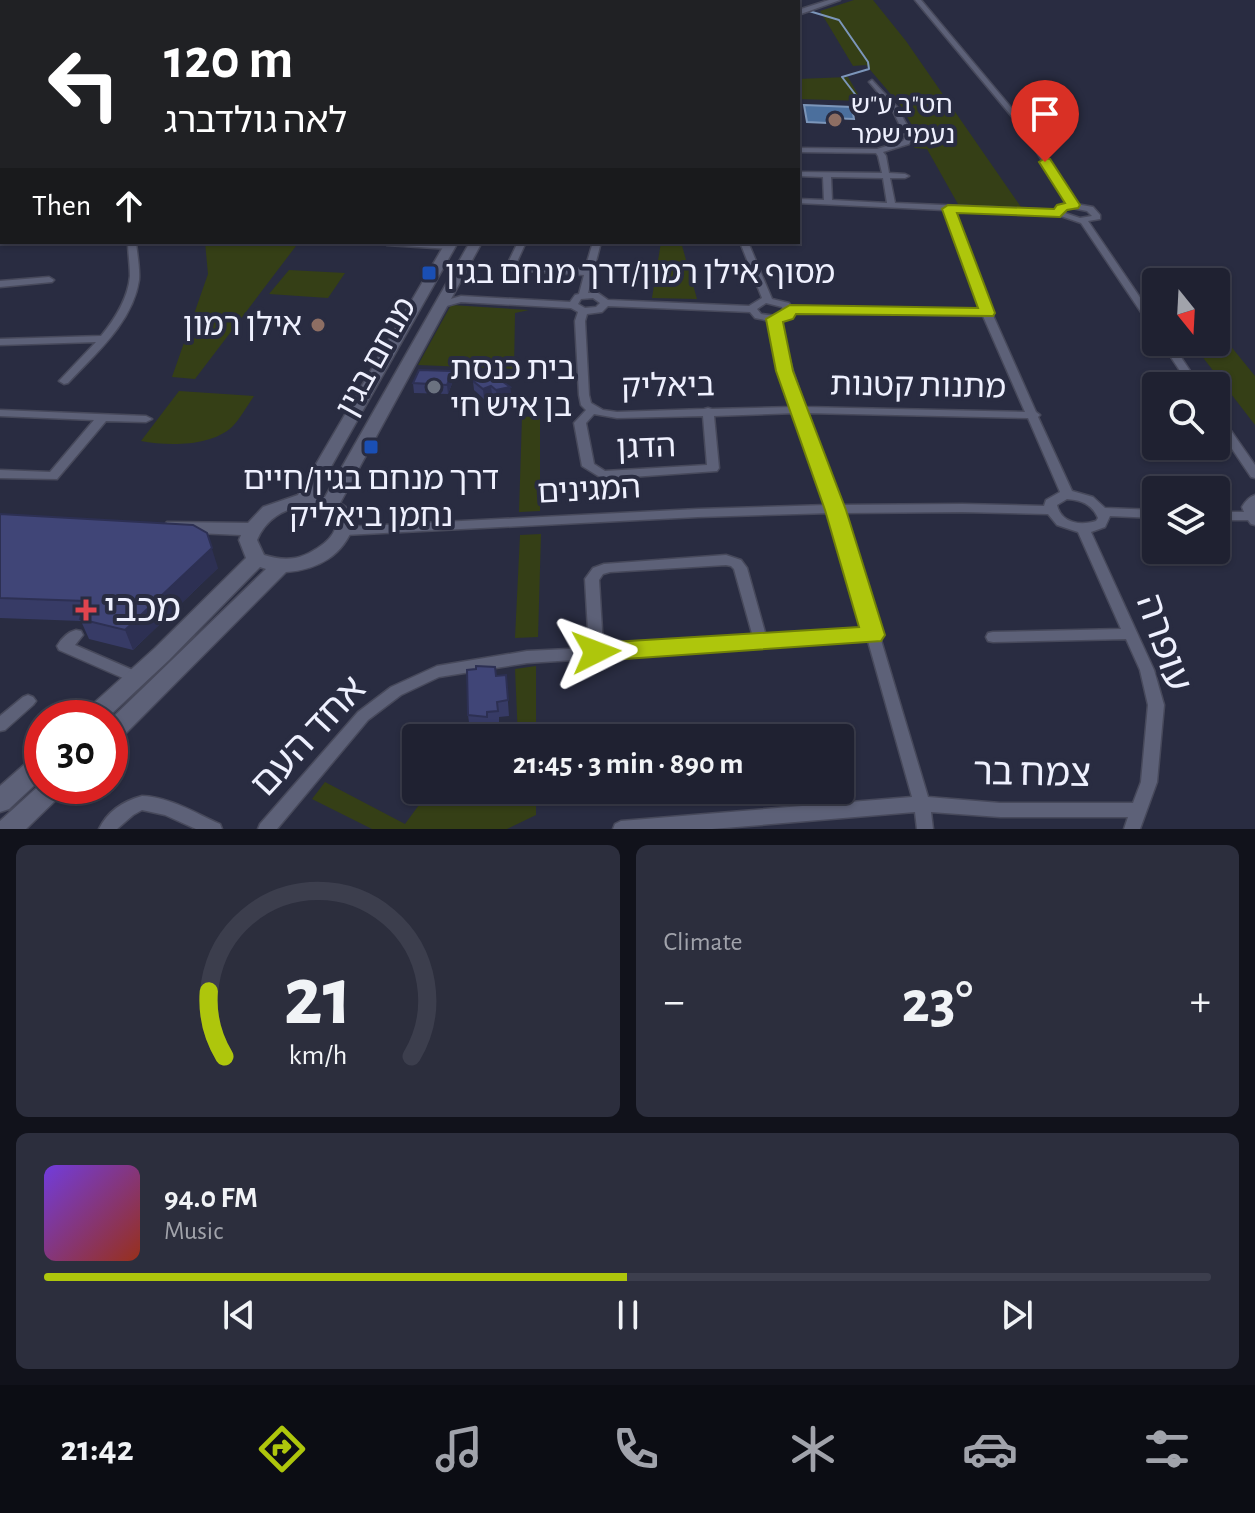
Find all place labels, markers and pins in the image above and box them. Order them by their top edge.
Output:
pin [1011,80,1079,162]
place label: חט"ב ע"ש נעמי שמר [851,92,955,148]
marker: חט"ב ע"ש נעמי שמר [826,111,844,129]
place label: מסוף אילן רמון/דרך מנחם בגין [445,257,835,289]
marker: מסוף אילן רמון/דרך מנחם בגין [420,264,438,282]
place label: אילן רמון [183,309,302,341]
marker: אילן רמון [309,316,327,334]
place label: בית כנסת בן איש חי [450,353,575,422]
marker: בית כנסת בן איש חי [425,378,443,396]
marker: דרך מנחם בגין/חיים נחמן ביאליק [362,438,380,456]
place label: דרך מנחם בגין/חיים נחמן ביאליק [243,463,499,532]
place label: מכבי [104,591,181,629]
marker: מכבי [75,599,97,621]

